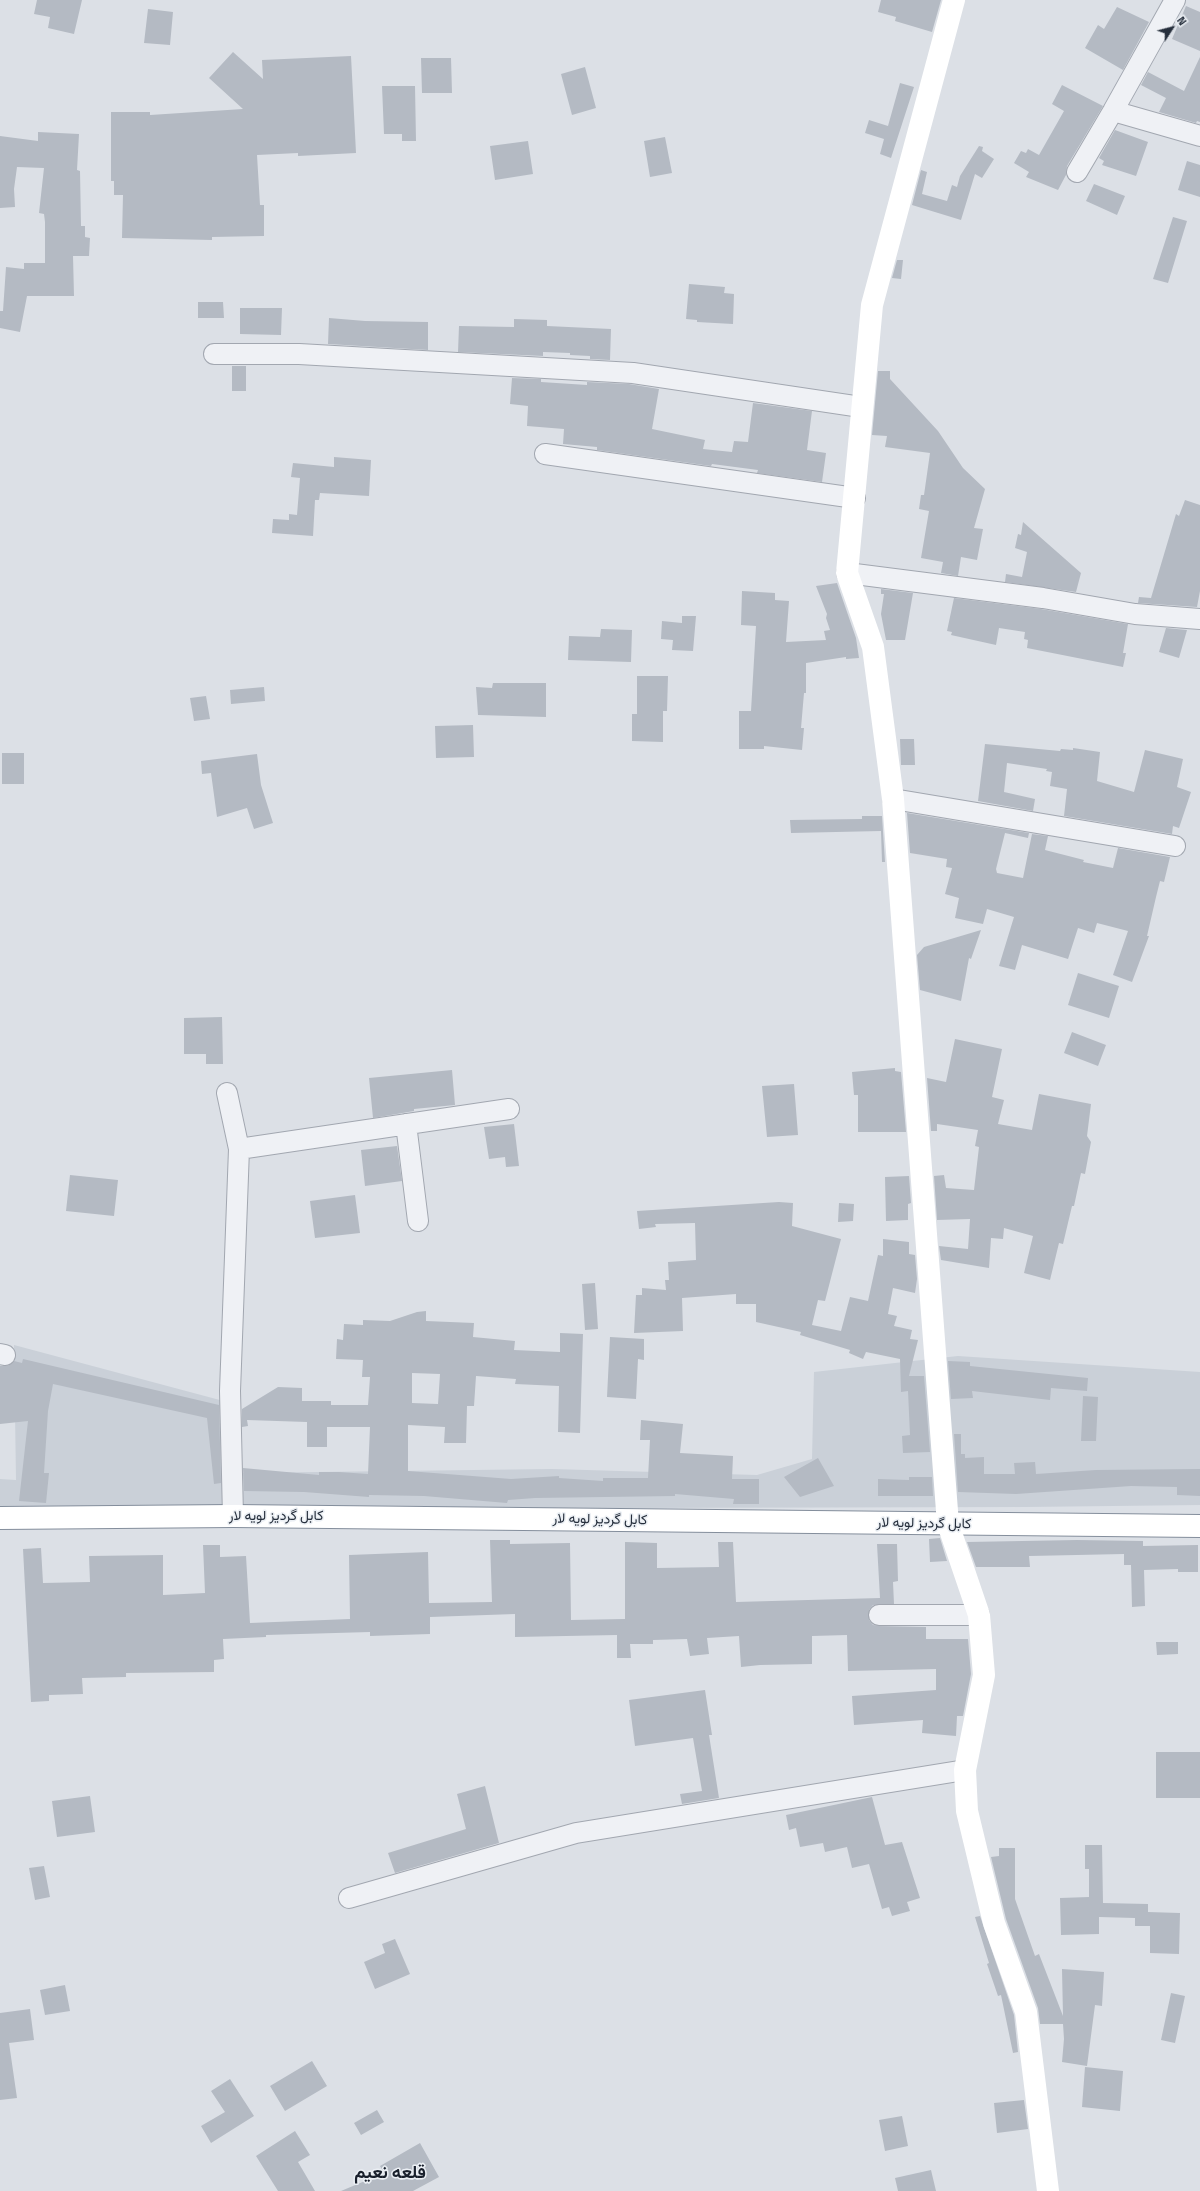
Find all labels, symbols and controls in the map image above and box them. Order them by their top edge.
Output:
north arrow [1152,8,1192,48]
text: N [1173,13,1190,29]
street label: کابل گردیز لویه لار [229,1509,323,1525]
street label: کابل گردیز لویه لار [552,1511,648,1529]
street label: کابل گردیز لویه لار [876,1515,972,1533]
district label: قلعه نعيم [354,2163,426,2185]

